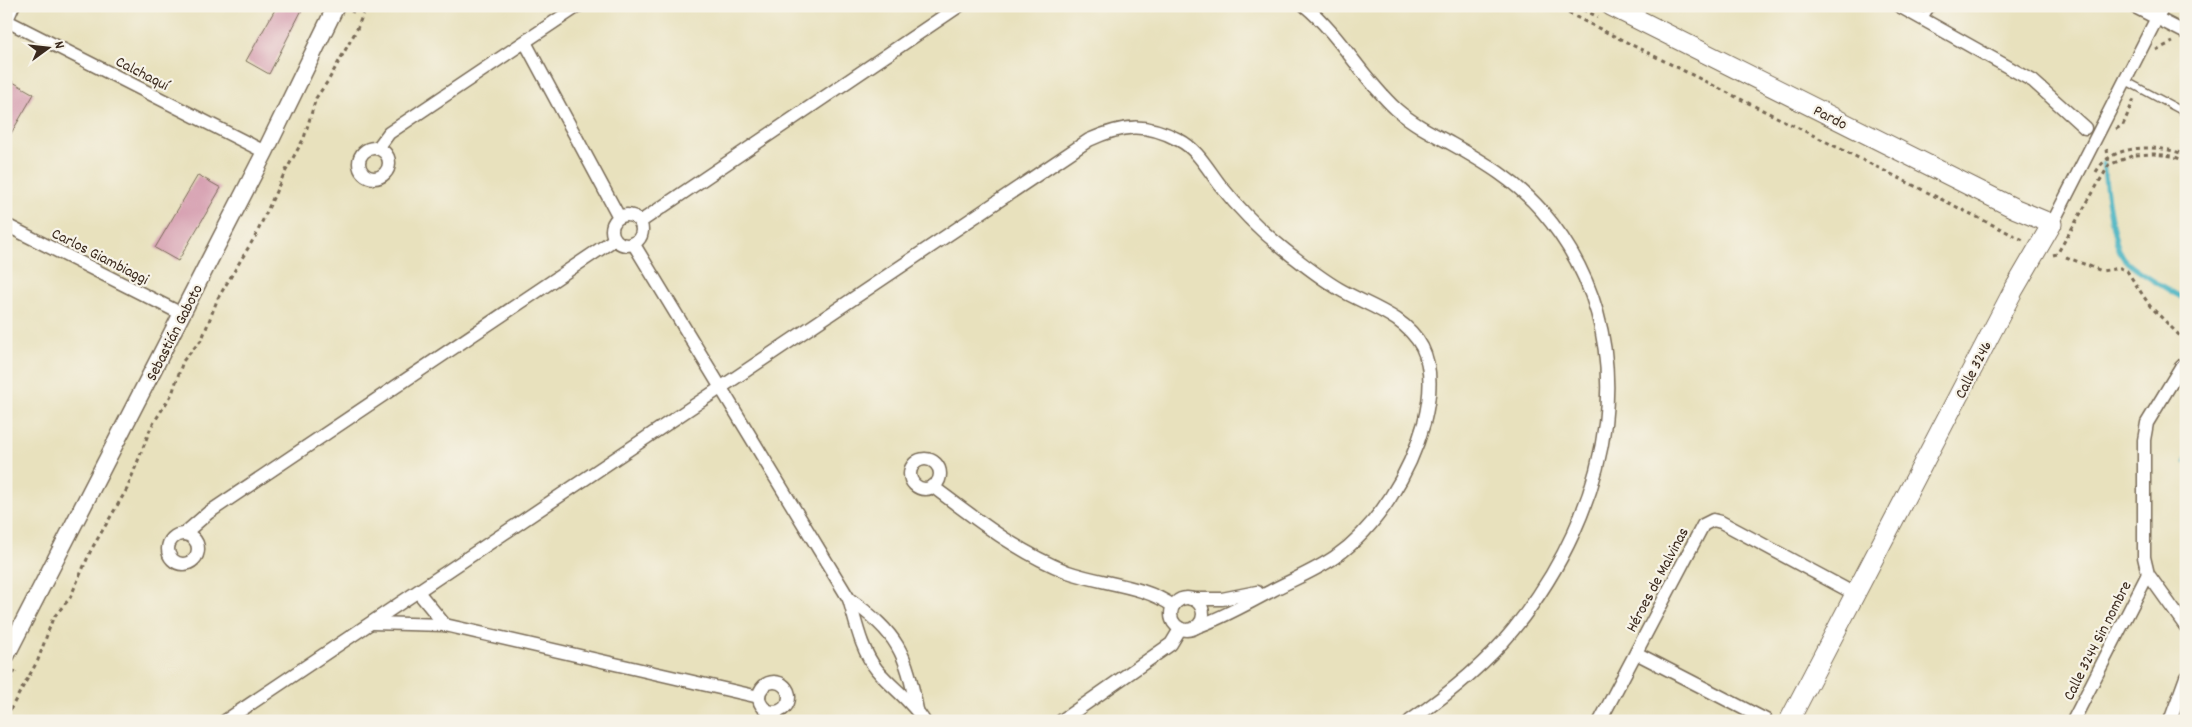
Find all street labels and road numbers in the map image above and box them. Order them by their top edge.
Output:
street label: Calchaquí [111,51,174,98]
street label: Pardo [1809,100,1851,136]
street label: Carlos Giambiaggi [47,223,153,292]
street label: Sebastián Gaboto [141,281,209,385]
street label: Calle 3246 [1950,337,1999,403]
street label: Héroes de Malvinas [1621,523,1696,637]
street label: Calle 3244 Sin nombre [2058,577,2138,705]

